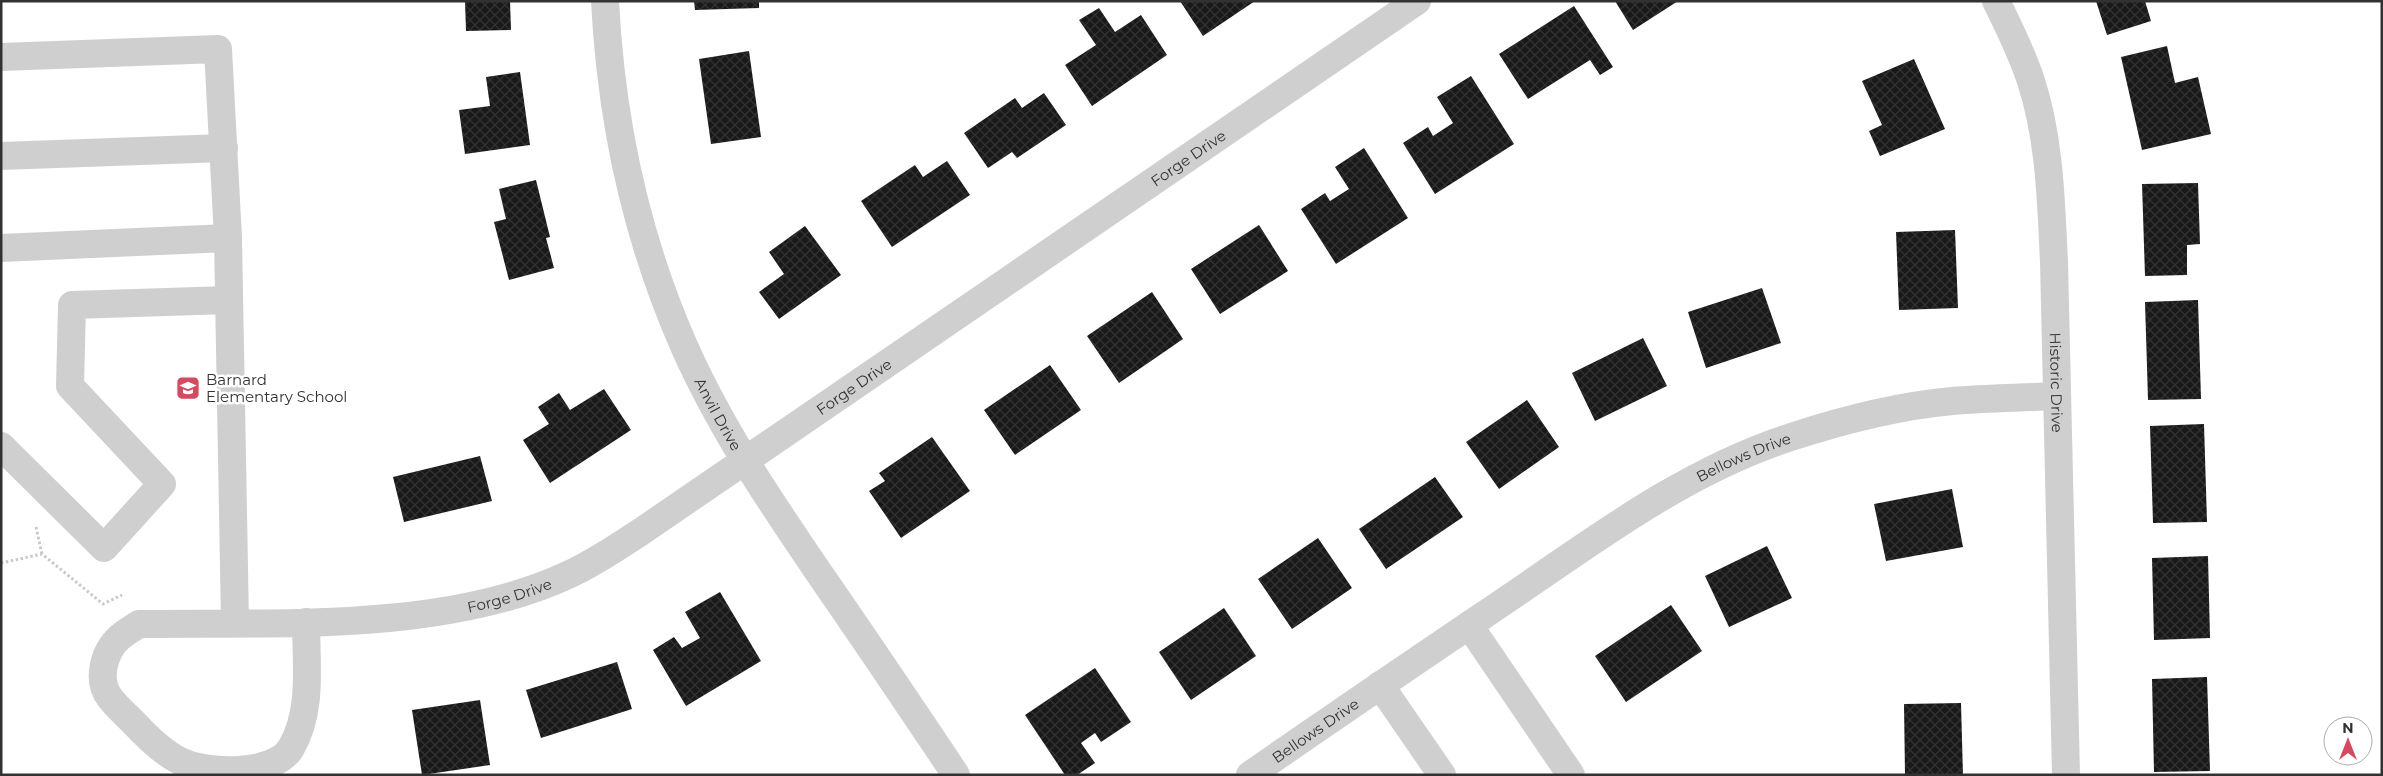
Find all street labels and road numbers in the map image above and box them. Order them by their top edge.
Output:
street label: Forge Drive [1147,125,1229,190]
street label: Historic Drive [2046,332,2067,433]
street label: Forge Drive [812,354,895,419]
street label: Anvil Drive [691,374,746,454]
street label: Bellows Drive [1693,428,1793,486]
street label: Forge Drive [465,574,554,616]
street label: Bellows Drive [1268,694,1362,767]

